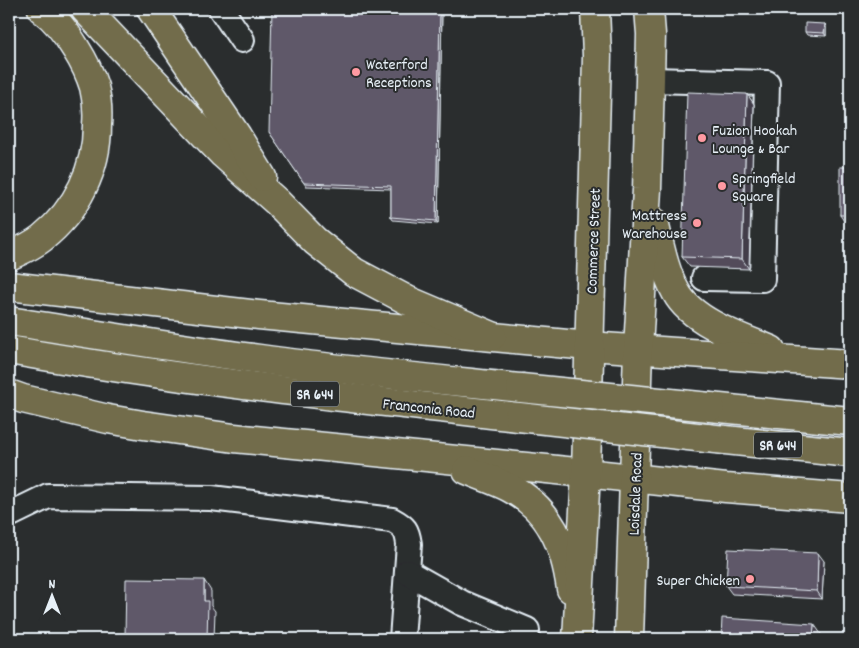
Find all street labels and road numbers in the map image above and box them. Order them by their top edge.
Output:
street label: Commerce Street [581,188,608,294]
road number: SR 644 [291,382,339,406]
street label: Franconia Road [381,393,476,426]
road number: SR 644 [754,432,802,458]
street label: Loisdale Road [624,452,649,536]

